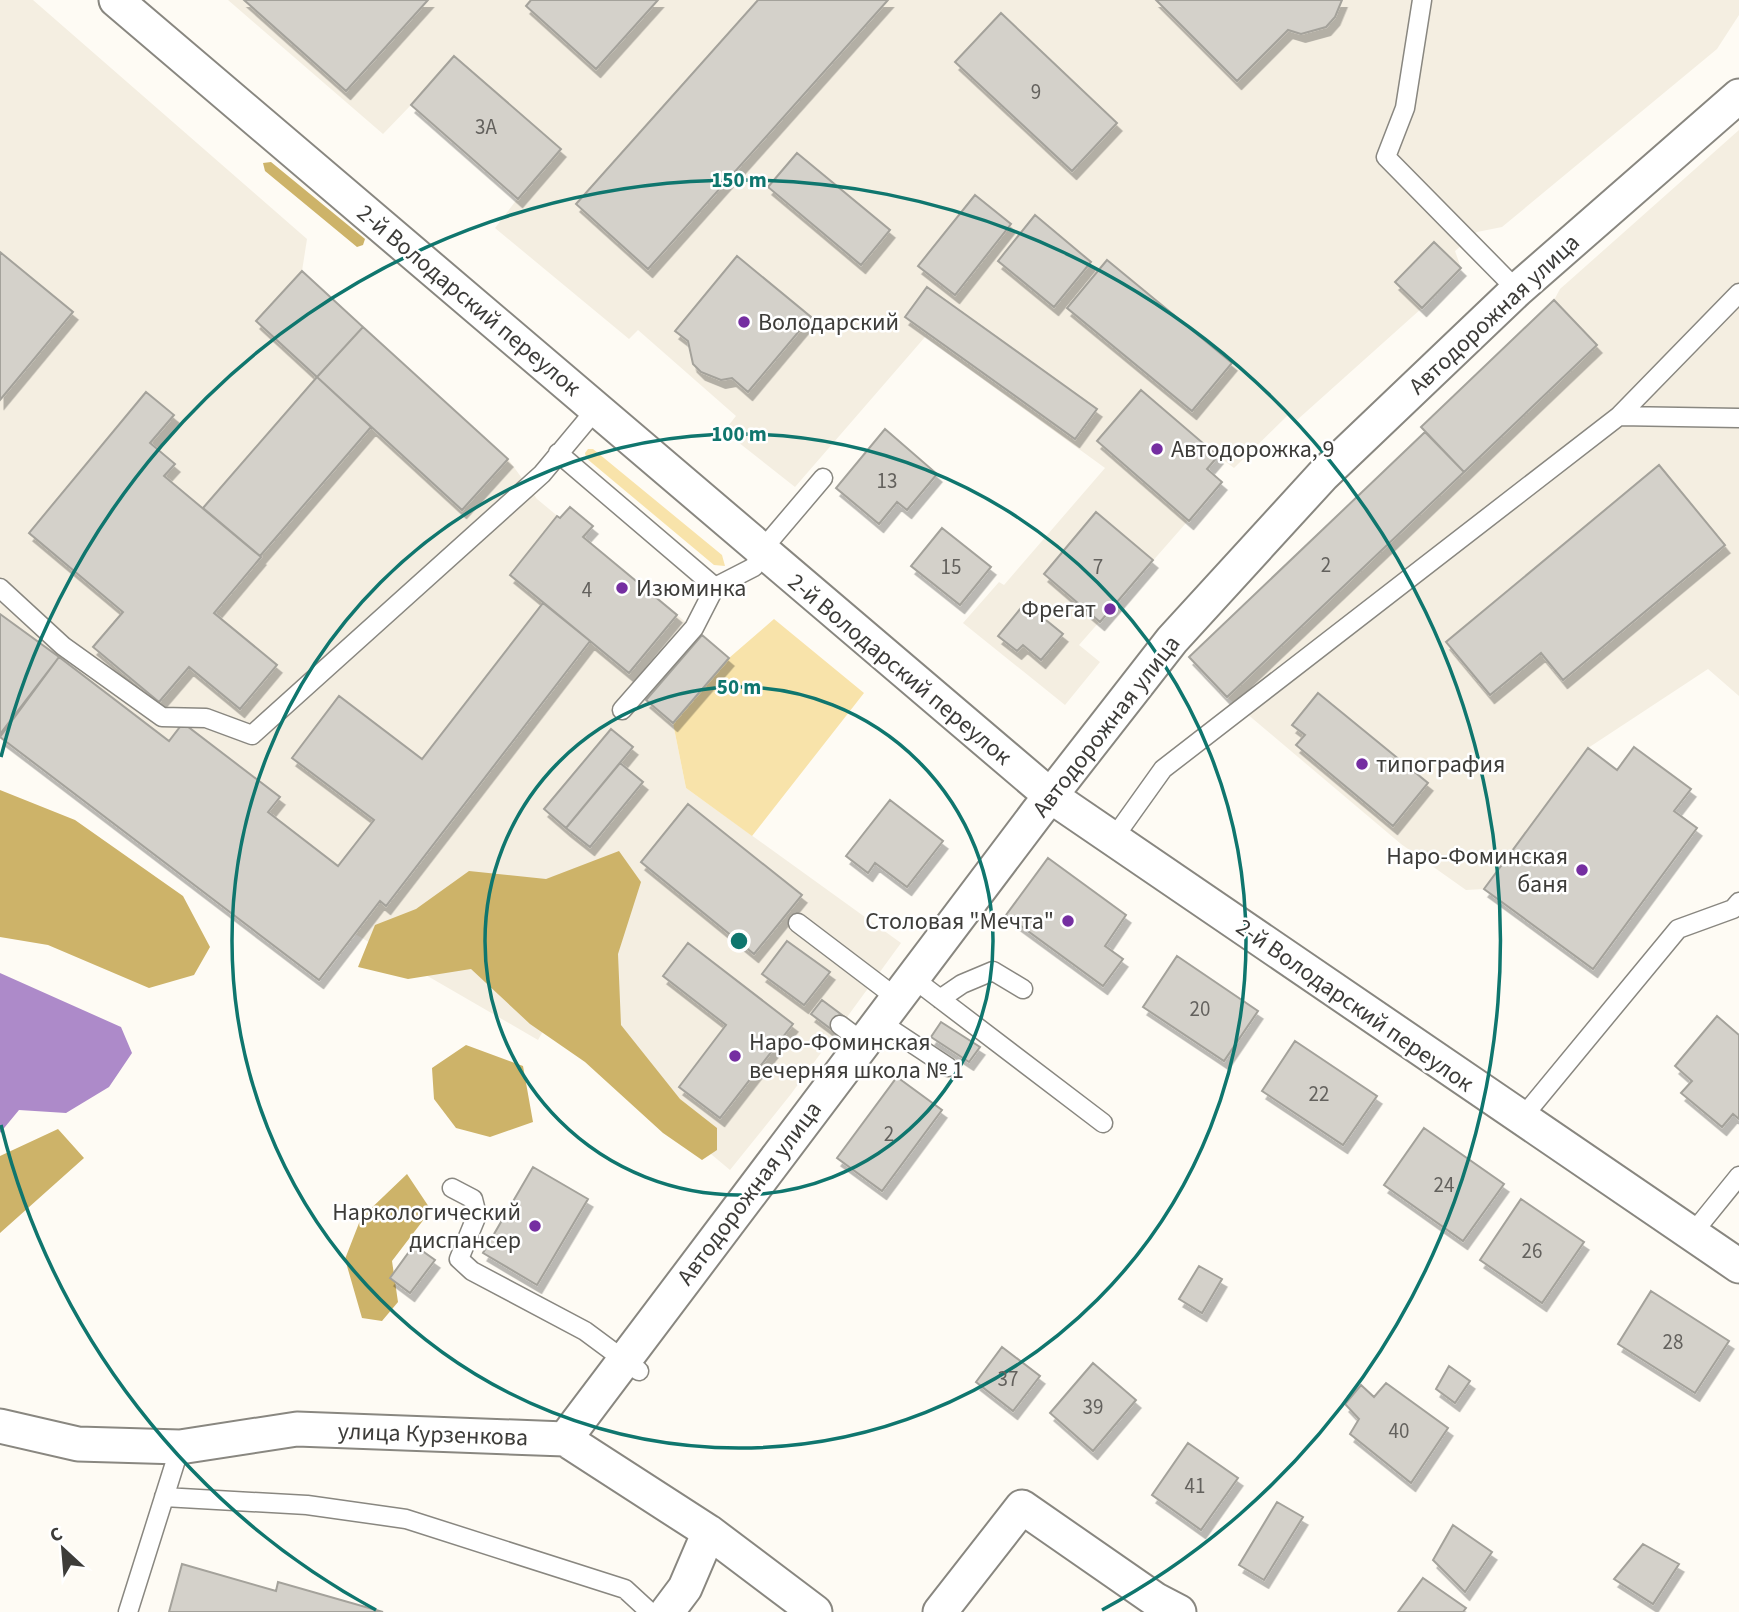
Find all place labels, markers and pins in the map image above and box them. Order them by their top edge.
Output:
place label: Володарский [758,305,899,340]
marker: Володарский [736,314,752,330]
place label: Автодорожка, 9 [1171,432,1334,467]
marker: Автодорожка, 9 [1149,441,1165,457]
place label: Изюминка [636,571,746,606]
marker: Изюминка [614,580,630,596]
place label: Фрегат [1021,592,1096,627]
marker: Фрегат [1102,601,1118,617]
place label: типография [1376,747,1505,782]
marker: типография [1354,756,1370,772]
place label: Наро-Фоминская баня [1386,839,1568,902]
marker: Наро-Фоминская баня [1574,862,1590,878]
place label: Столовая "Мечта" [865,904,1054,939]
marker: Столовая "Мечта" [1060,913,1076,929]
centre of rings [727,929,751,953]
place label: Наро-Фоминская вечерняя школа № 1 [749,1025,964,1088]
marker: Наро-Фоминская вечерняя школа № 1 [727,1048,743,1064]
place label: Наркологический диспансер [332,1195,521,1258]
marker: Наркологический диспансер [527,1218,543,1234]

